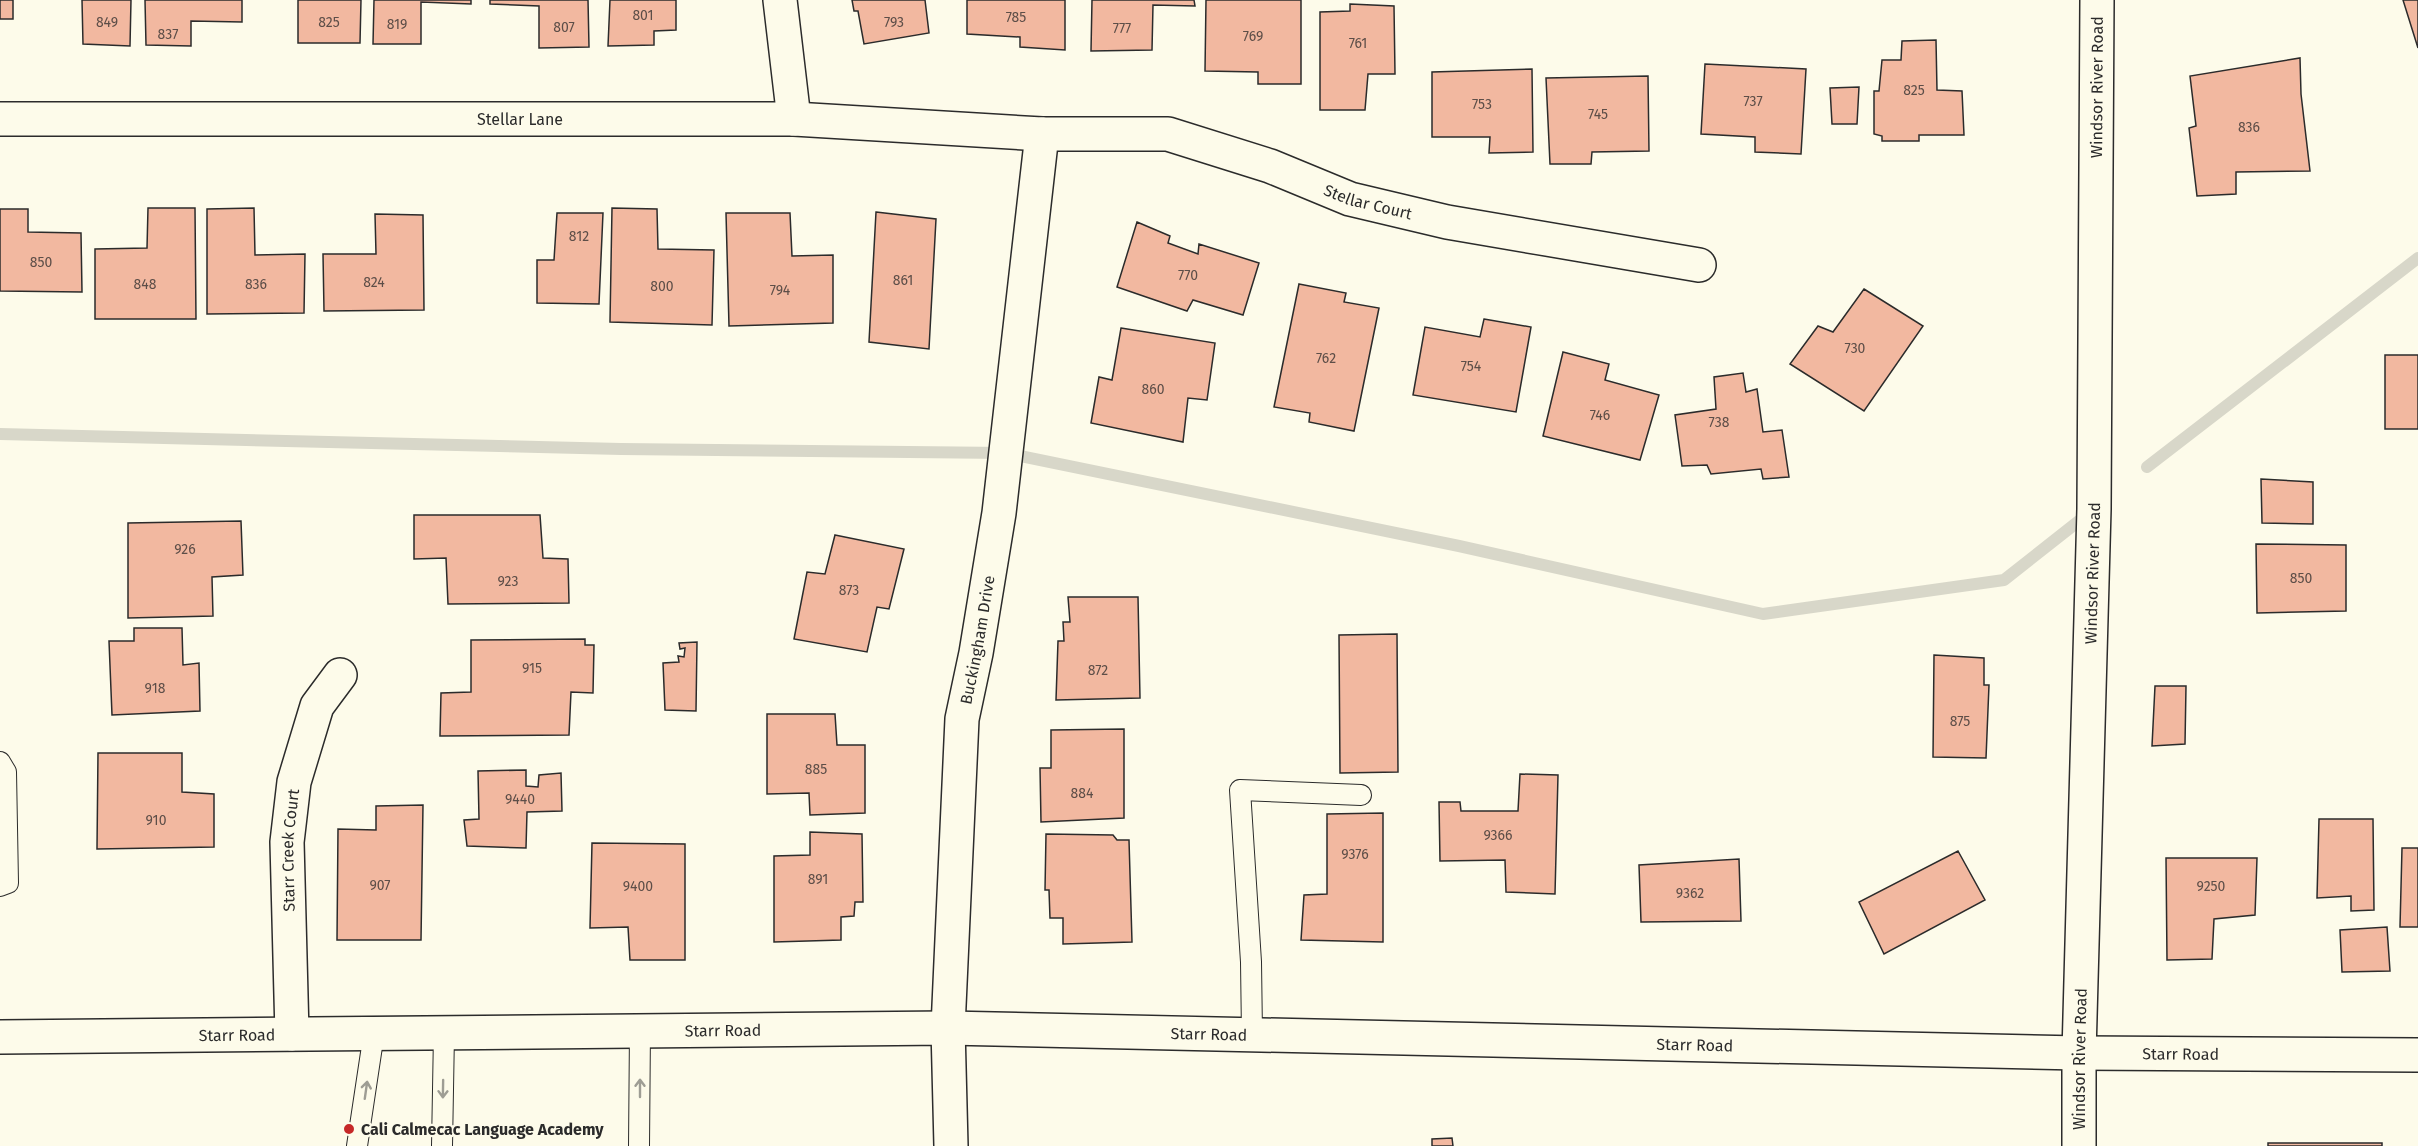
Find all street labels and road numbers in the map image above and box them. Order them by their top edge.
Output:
street label: Windsor River Road [2087,16,2107,158]
street label: Stellar Lane [477,110,563,129]
street label: Stellar Court [1321,180,1414,223]
street label: Windsor River Road [2081,502,2104,644]
street label: Buckingham Drive [956,574,999,706]
street label: Starr Creek Court [278,787,303,912]
street label: Windsor River Road [2070,988,2091,1130]
street label: Starr Road [685,1021,761,1041]
street label: Starr Road [1170,1024,1247,1045]
street label: Starr Road [199,1025,275,1045]
street label: Starr Road [1656,1035,1733,1055]
street label: Starr Road [2142,1044,2219,1064]

